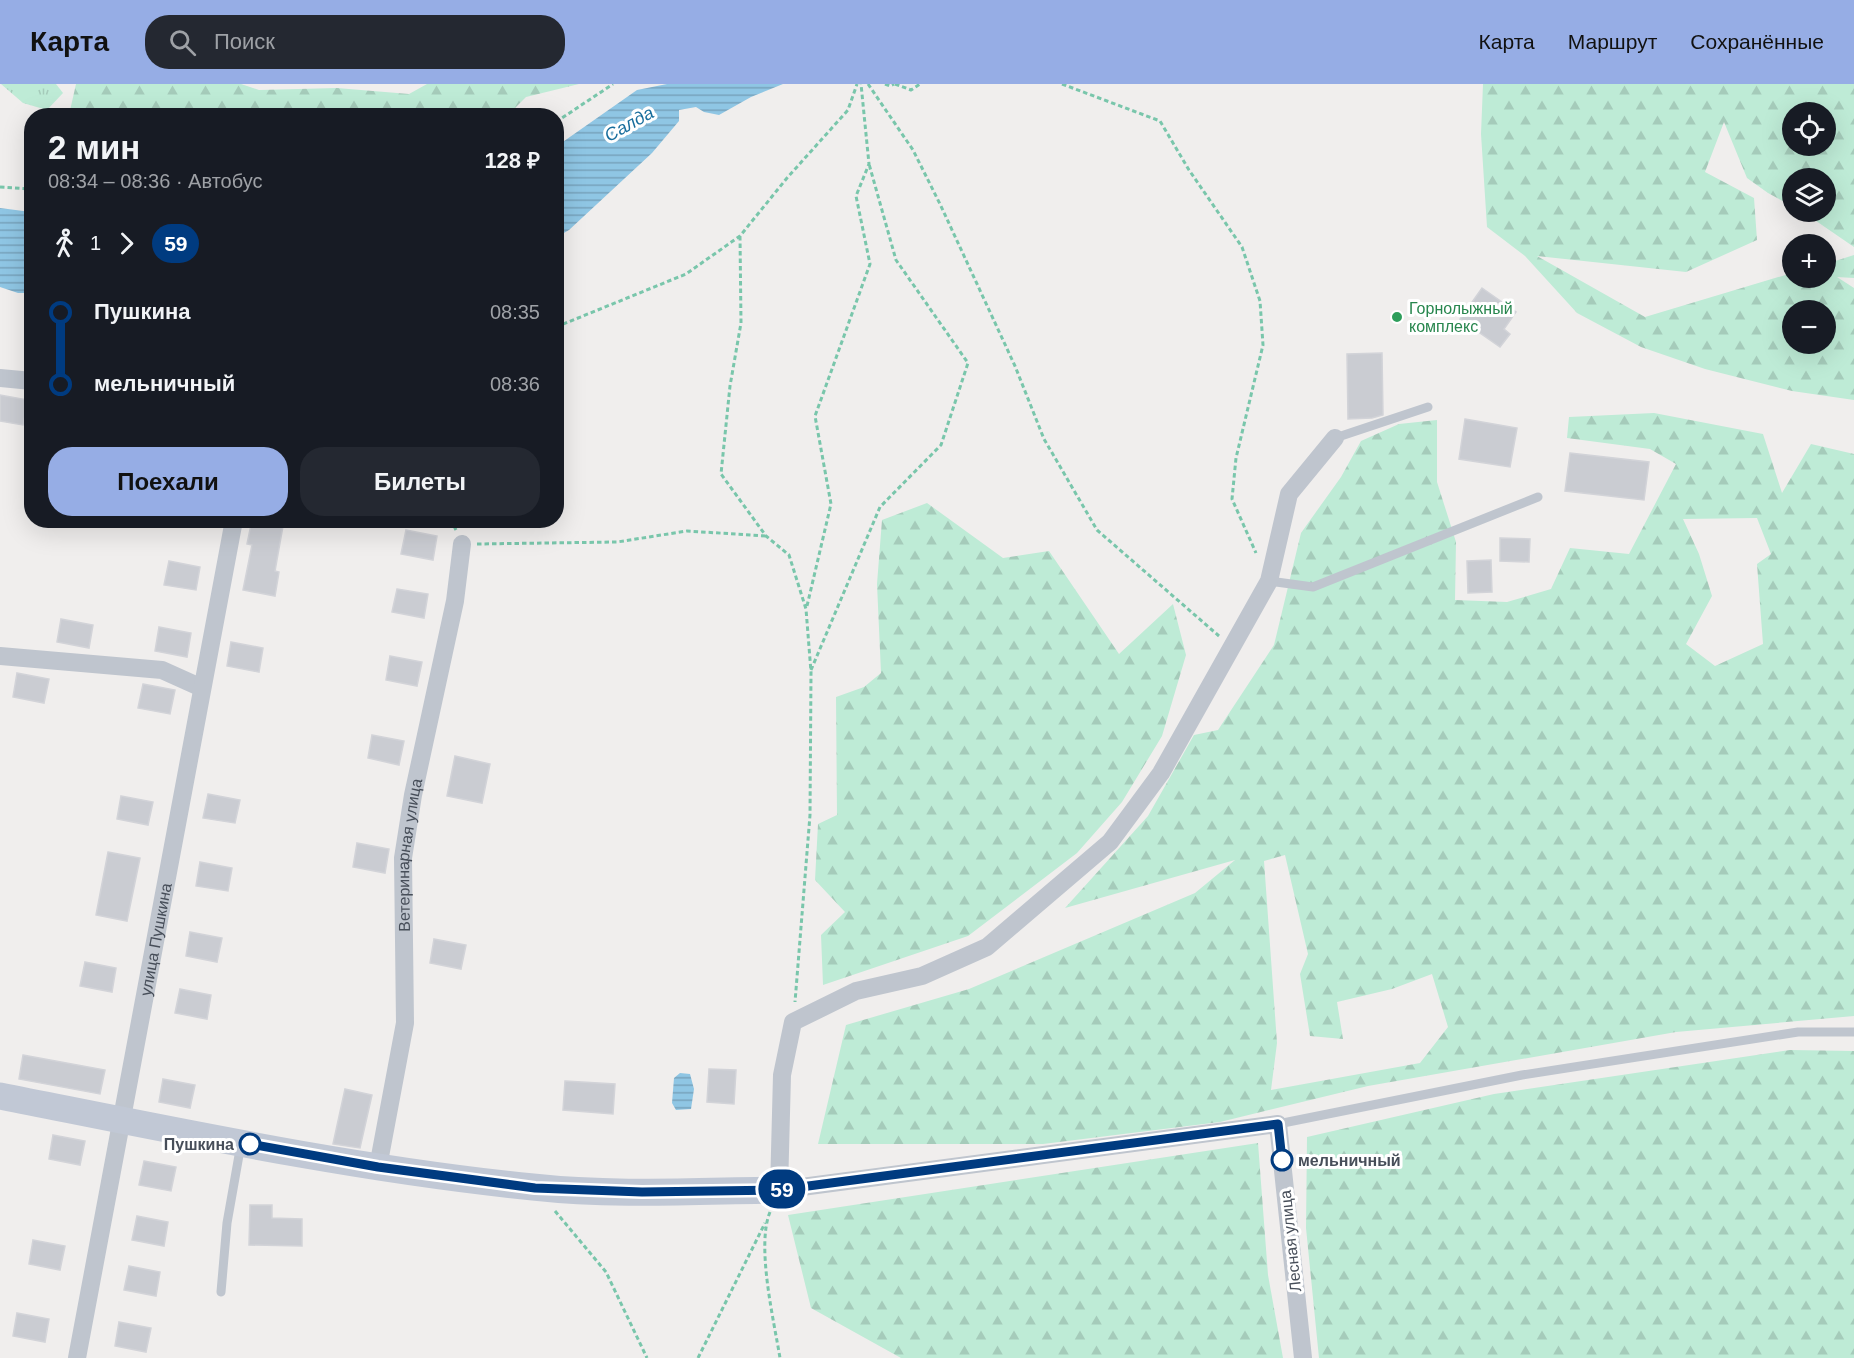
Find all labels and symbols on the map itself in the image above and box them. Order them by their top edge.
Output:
water label: Салда [601,102,657,146]
place label: Горнолыжный комплекс [1409,300,1513,335]
marker: Горнолыжный комплекс [1390,310,1404,324]
street label: Ветеринарная улица [395,777,425,932]
street label: улица Пушкина [137,881,175,997]
marker: Пушкина [239,1133,261,1155]
place label: Пушкина [164,1136,234,1153]
marker: мельничный [1271,1149,1293,1171]
place label: мельничный [1298,1152,1401,1169]
line badge: 59 [755,1170,809,1208]
street label: Лесная улица [1277,1189,1304,1293]

